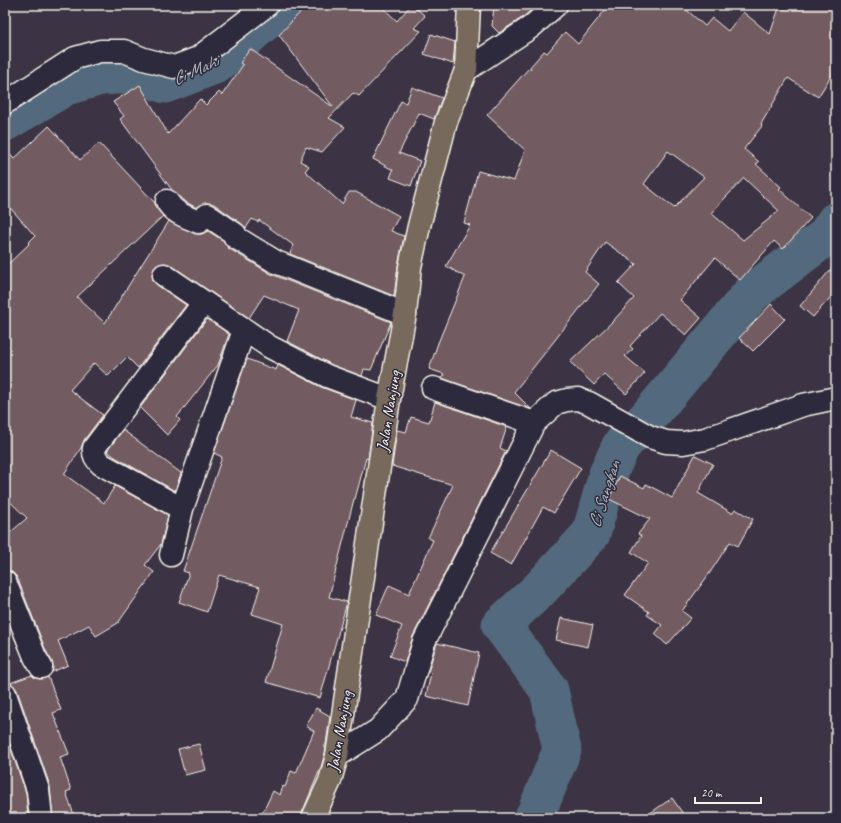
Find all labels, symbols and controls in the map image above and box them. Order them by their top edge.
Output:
water label: Ci Mahi [169,48,226,90]
street label: Jalan Nanjung [372,368,405,454]
water label: Ci Sangkan [583,456,626,530]
street label: Jalan Nanjung [322,688,357,774]
scale bar [695,779,761,805]
text: 20 m [701,785,723,801]

